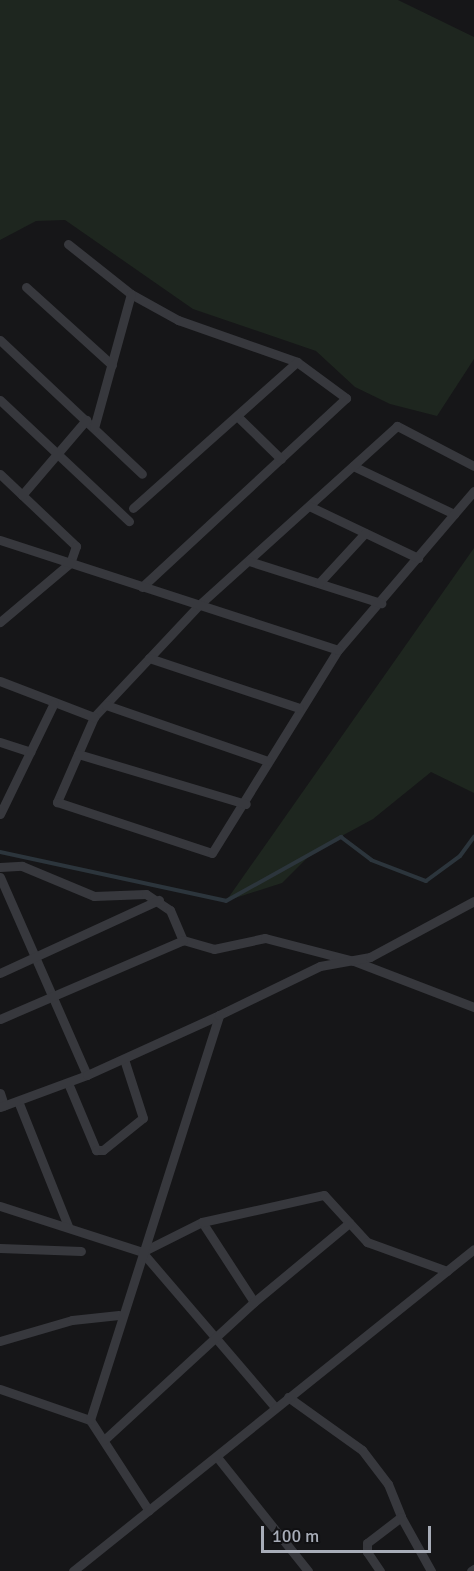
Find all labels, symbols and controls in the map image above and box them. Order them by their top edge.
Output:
scale bar [264,1514,434,1552]
text: 100 m [272,1525,319,1547]

